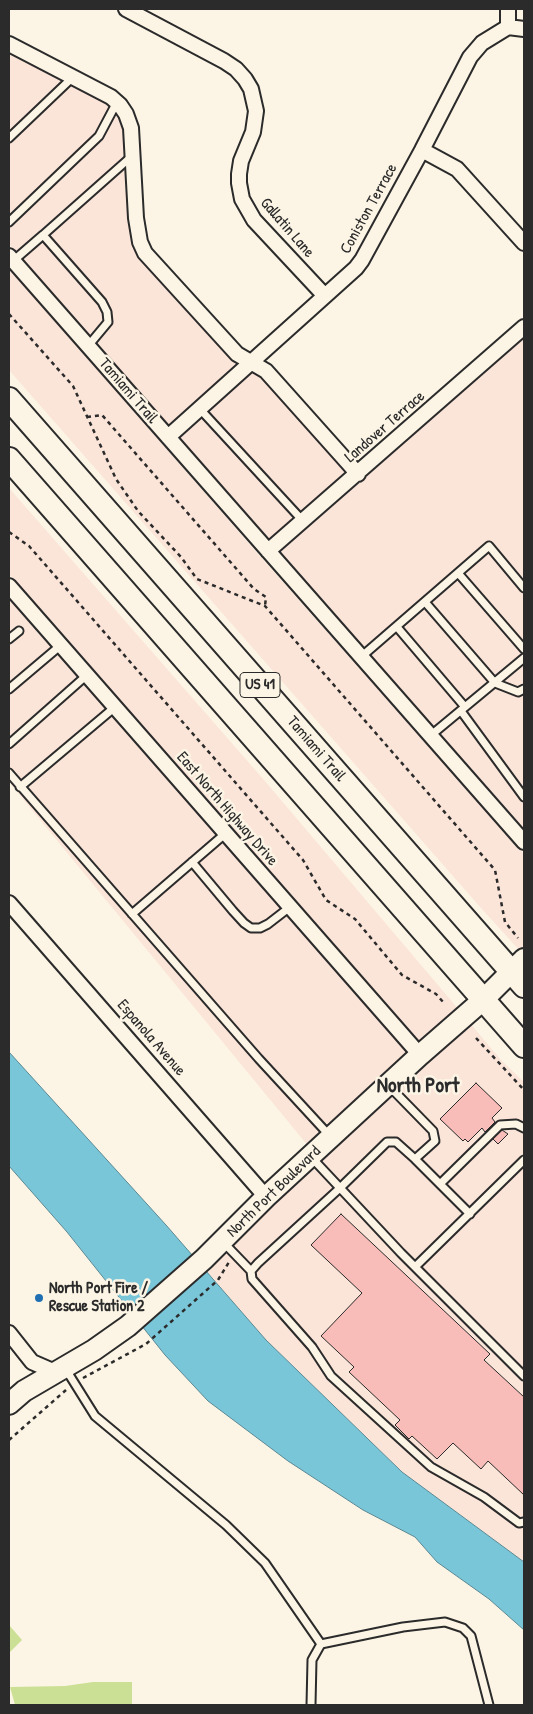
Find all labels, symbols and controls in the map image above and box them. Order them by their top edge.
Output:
street label: Coniston Terrace [336,161,402,257]
street label: Gallatin Lane [256,194,318,262]
street label: Tamiami Trail [94,354,162,428]
street label: Landover Terrace [341,387,429,467]
road number: US 41 [240,672,280,698]
street label: Tamiami Trail [282,712,350,786]
street label: East North Highway Drive [172,748,282,870]
street label: Espanola Avenue [113,996,189,1080]
district label: North Port [377,1073,459,1099]
street label: North Port Boulevard [223,1142,325,1242]
place label: North Port Fire / Rescue Station 2 [49,1279,148,1317]
marker: North Port Fire / Rescue Station 2 [33,1292,45,1304]

